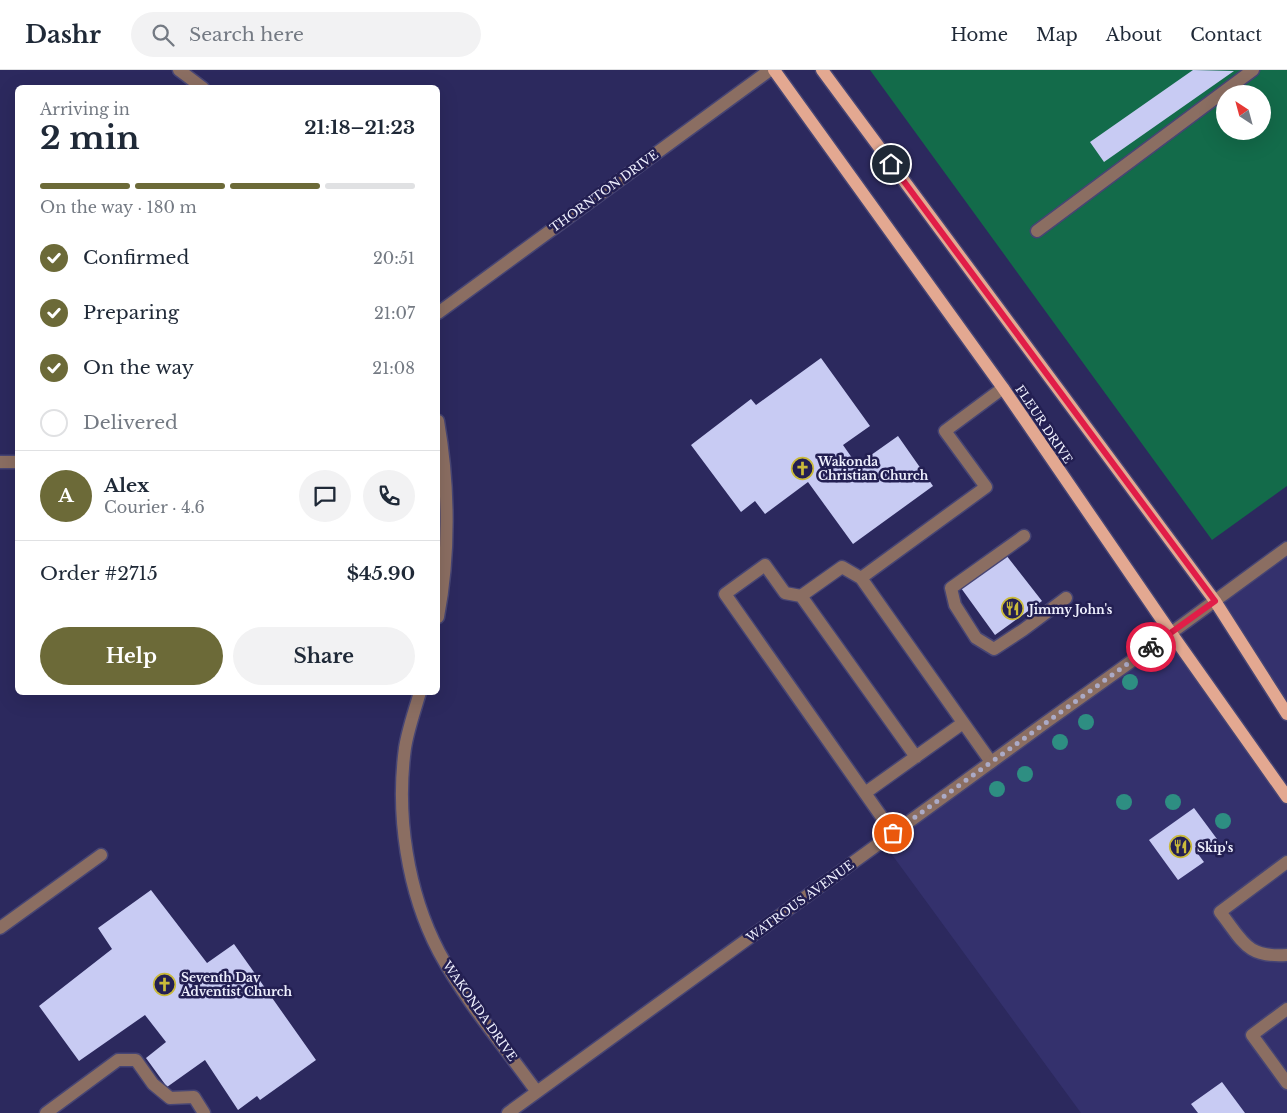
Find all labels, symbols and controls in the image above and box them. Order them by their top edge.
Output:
search box [131,12,481,57]
text: Dashr [25,20,101,49]
icon: search [149,21,177,49]
text: Search here [189,23,304,46]
text: Home [950,24,1008,46]
text: Map [1036,24,1078,46]
text: About [1106,24,1162,46]
text: Contact [1190,24,1262,46]
north arrow [1216,85,1271,140]
map controls [1216,85,1271,140]
text: Arriving in [40,99,130,119]
text: 21:18–21:23 [304,116,415,139]
text: 2 min [40,118,140,158]
pin [870,143,912,185]
street label: THORNTON DRIVE [547,147,661,235]
icon: home [877,150,905,178]
text: On the way · 180 m [40,197,197,217]
icon: check [40,244,68,272]
text: Confirmed [83,246,189,269]
text: 20:51 [373,248,415,268]
icon: check [40,299,68,327]
text: Preparing [83,301,179,324]
text: 21:07 [374,303,415,323]
icon: check [40,354,68,382]
text: On the way [83,356,194,379]
text: 21:08 [372,358,415,378]
street label: FLEUR DRIVE [1012,382,1076,466]
text: Delivered [83,411,178,434]
place label: Wakonda Christian Church [817,454,929,483]
church icon: Wakonda Christian Church [790,456,814,480]
button: chat [299,470,351,522]
button: phone [363,470,415,522]
text: Alex [104,474,149,497]
text: A [58,484,74,507]
text: Courier · 4.6 [104,497,205,517]
text: Order #2715 [40,562,158,585]
text: $45.90 [347,562,415,585]
restaurant icon: Jimmy John's [1001,597,1025,621]
place label: Jimmy John's [1026,602,1113,617]
courier [1126,622,1176,672]
button: Help [40,627,223,685]
button: Share [233,627,415,685]
icon: bike [1137,633,1165,661]
pin [872,812,914,854]
icon: bag [879,819,907,847]
restaurant icon: Skip's [1169,835,1193,859]
place label: Skip's [1197,840,1234,855]
street label: WATROUS AVENUE [743,857,857,946]
street label: WAKONDA DRIVE [439,957,520,1064]
place label: Seventh Day Adventist Church [180,970,293,999]
church icon: Seventh Day Adventist Church [153,972,177,996]

